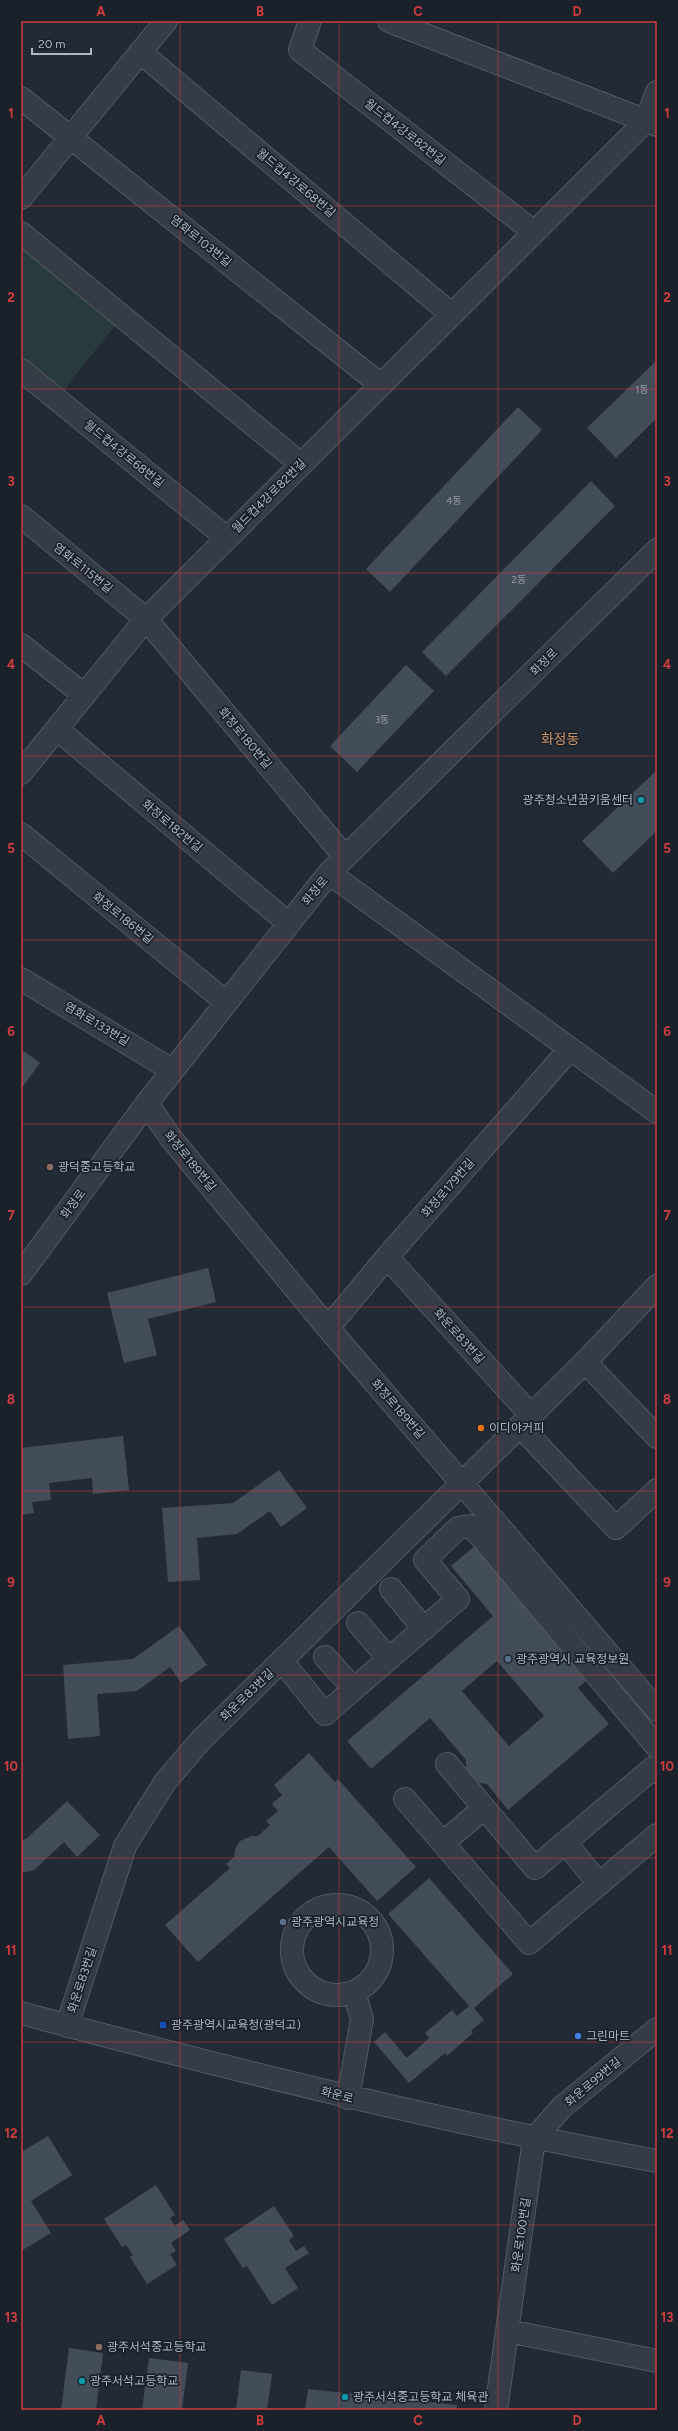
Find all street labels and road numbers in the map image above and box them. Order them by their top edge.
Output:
street label: 월드컵4강로82번길 [362,96,448,168]
street label: 월드컵4강로68번길 [254,146,338,220]
street label: 염화로103번길 [168,212,234,270]
street label: 월드컵4강로68번길 [81,417,167,491]
street label: 월드컵4강로82번길 [229,456,309,536]
street label: 염화로115번길 [51,540,115,596]
street label: 화정로 [527,645,561,679]
street label: 화정로180번길 [215,705,275,771]
street label: 화정로182번길 [139,797,205,855]
street label: 화정로 [299,874,331,908]
street label: 화정로186번길 [90,889,156,947]
street label: 염화로133번길 [62,999,132,1049]
street label: 화정로189번길 [161,1128,219,1194]
street label: 화정로179번길 [419,1156,477,1220]
street label: 화정로 [58,1186,88,1222]
street label: 화운로83번길 [431,1306,487,1366]
street label: 화정로189번길 [368,1376,428,1442]
street label: 화운로83번길 [217,1666,277,1724]
street label: 화운로83번길 [65,1945,99,2015]
street label: 화운로99번길 [562,2055,624,2109]
street label: 화운로 [319,2084,355,2106]
street label: 화운로100번길 [509,2197,533,2273]

